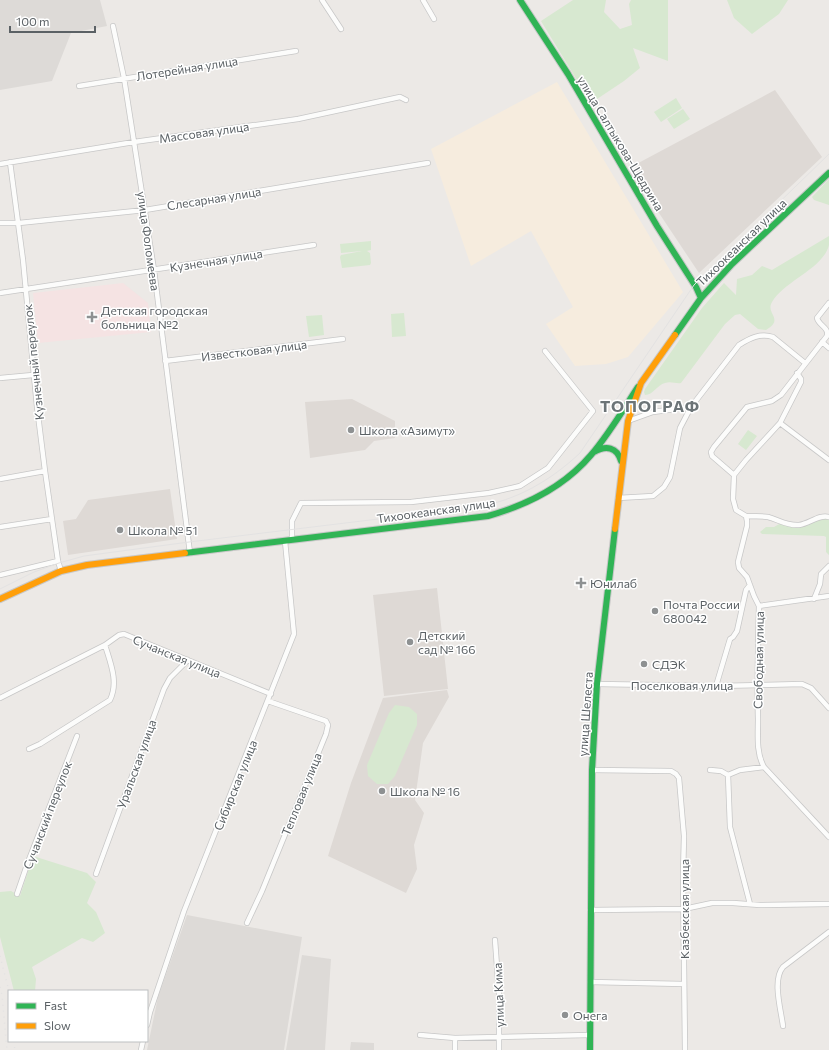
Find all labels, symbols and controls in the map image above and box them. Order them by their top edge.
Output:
scale bar [10,8,95,34]
text: 100 m [16,14,50,28]
street label: Лотерейная улица [135,53,239,83]
street label: улица Салтыкова-Щедрина [575,73,667,213]
street label: Массовая улица [158,119,250,145]
street label: Слесарная улица [166,184,262,212]
street label: улица Фоломеева [135,190,163,292]
street label: Тихоокеанская улица [693,195,789,289]
street label: Кузнечная улица [169,246,263,274]
street label: Кузнечный переулок [20,303,46,421]
place label: Детская городская больница №2 [101,303,208,331]
marker: Детская городская больница №2 [86,311,98,323]
street label: Известковая улица [200,337,308,363]
district label: ТОПОГРАФ [600,396,700,415]
place label: Школа «Азимут» [359,423,455,437]
marker: Школа «Азимут» [346,425,356,435]
street label: Тихоокеанская улица [376,495,496,525]
place label: Школа № 51 [128,523,198,537]
marker: Школа № 51 [115,525,125,535]
place label: Юнилаб [590,576,637,590]
marker: Юнилаб [575,577,587,589]
place label: Почта России 680042 [663,597,740,625]
marker: Почта России 680042 [650,606,660,616]
street label: Свободная улица [750,611,766,709]
place label: Детский сад № 166 [418,628,476,656]
street label: Сучанская улица [131,632,223,680]
marker: Детский сад № 166 [405,637,415,647]
place label: СДЭК [652,657,686,671]
marker: СДЭК [639,659,649,669]
street label: улица Шелеста [575,671,595,757]
street label: Поселковая улица [631,678,733,692]
street label: Уральская улица [113,718,159,810]
street label: Сибирская улица [210,738,260,832]
street label: Тепловая улица [278,751,324,837]
street label: Сучанский переулок [20,758,74,871]
place label: Школа № 16 [390,784,460,798]
marker: Школа № 16 [377,786,387,796]
street label: Казбекская улица [677,859,691,959]
street label: улица Кима [490,962,506,1028]
legend [8,990,148,1042]
text: Fast [44,998,67,1012]
place label: Онега [573,1008,607,1022]
marker: Онега [560,1010,570,1020]
text: Slow [44,1018,71,1032]

